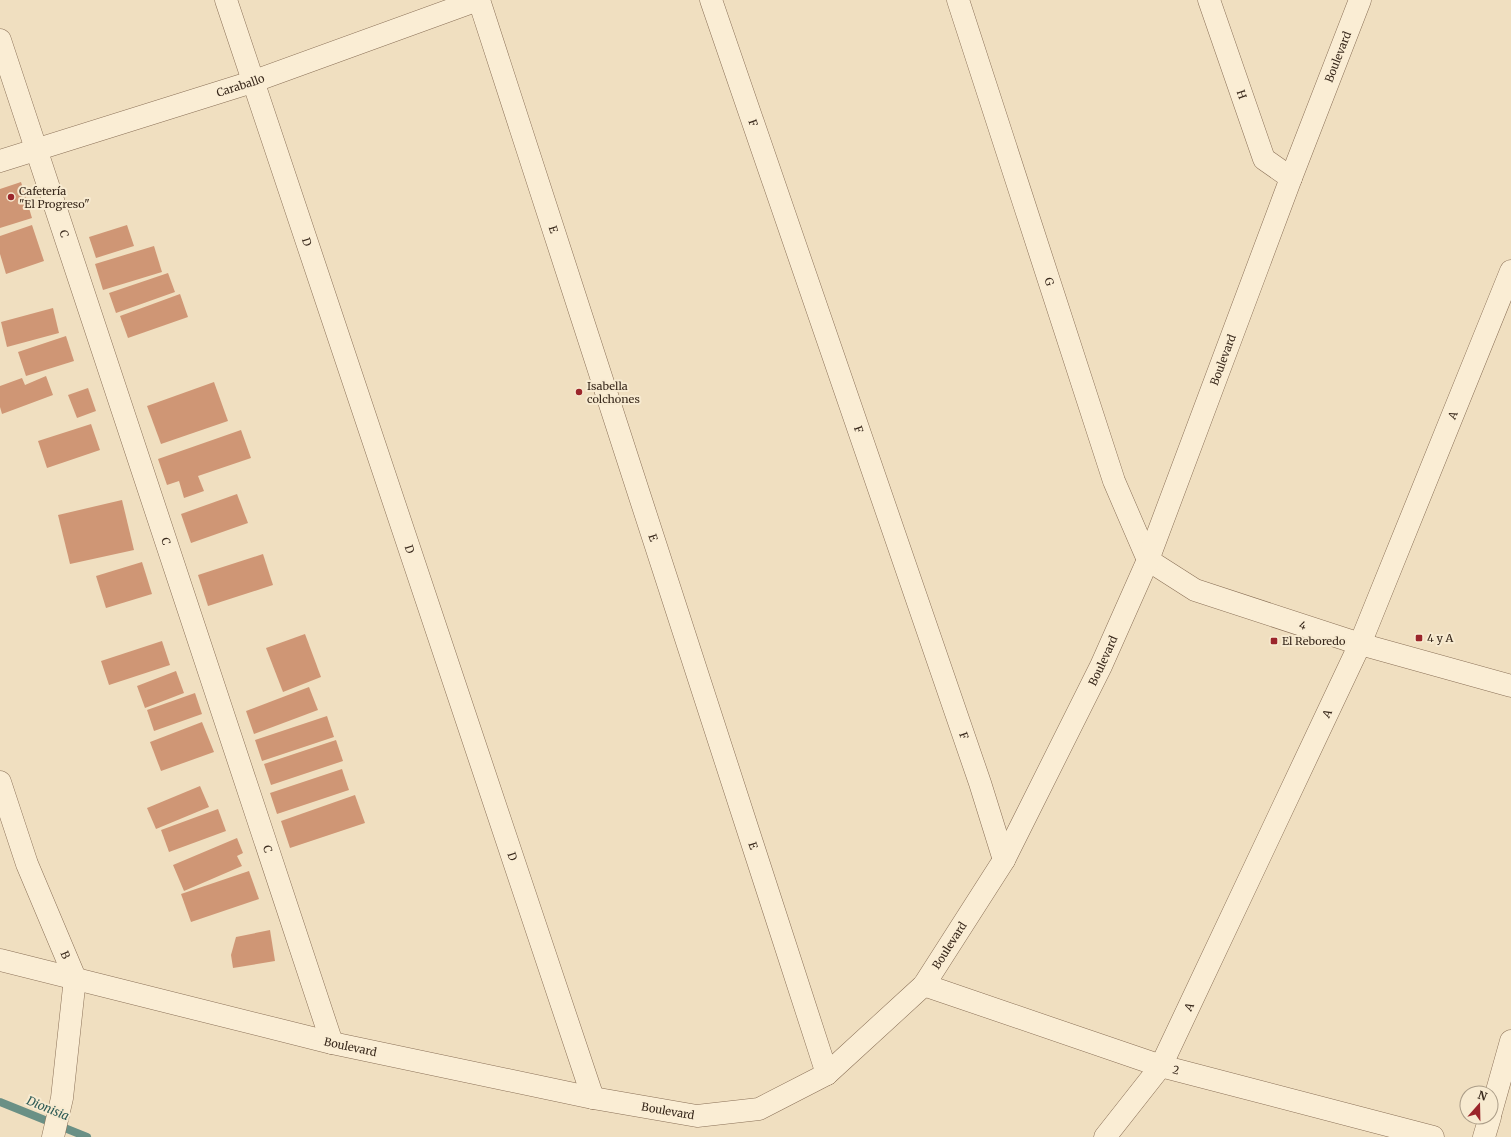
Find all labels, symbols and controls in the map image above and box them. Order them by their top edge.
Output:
street label: Boulevard [1322,29,1354,84]
street label: Caraballo [215,71,267,100]
street label: H [1234,88,1250,101]
street label: F [746,117,761,129]
place label: Cafetería "El Progreso" [19,184,90,211]
marker: Cafetería "El Progreso" [6,192,16,202]
street label: E [546,224,561,235]
street label: C [56,228,72,239]
street label: D [299,236,315,248]
street label: G [1041,276,1057,288]
street label: Boulevard [1207,332,1239,387]
place label: Isabella colchones [587,379,640,406]
marker: Isabella colchones [574,387,584,397]
street label: A [1444,409,1461,422]
street label: F [851,424,866,435]
street label: E [645,532,661,543]
street label: C [158,536,174,547]
street label: D [402,543,417,555]
street label: 4 [1297,618,1308,633]
place label: 4 y A [1427,631,1453,645]
street label: Boulevard [1085,633,1121,688]
marker: 4 y A [1414,633,1424,643]
place label: El Reboredo [1282,634,1346,648]
marker: El Reboredo [1269,636,1279,646]
street label: A [1319,707,1335,721]
street label: F [956,730,972,741]
street label: E [745,840,761,851]
street label: C [260,843,276,854]
street label: D [504,850,520,863]
street label: Boulevard [929,919,970,972]
street label: B [57,949,73,962]
street label: A [1181,1000,1197,1014]
street label: Boulevard [323,1034,378,1059]
street label: 2 [1171,1062,1181,1078]
north arrow [1459,1085,1499,1125]
text: N [1476,1088,1489,1104]
water label: Dionisia [24,1092,72,1123]
street label: Boulevard [640,1100,696,1122]

